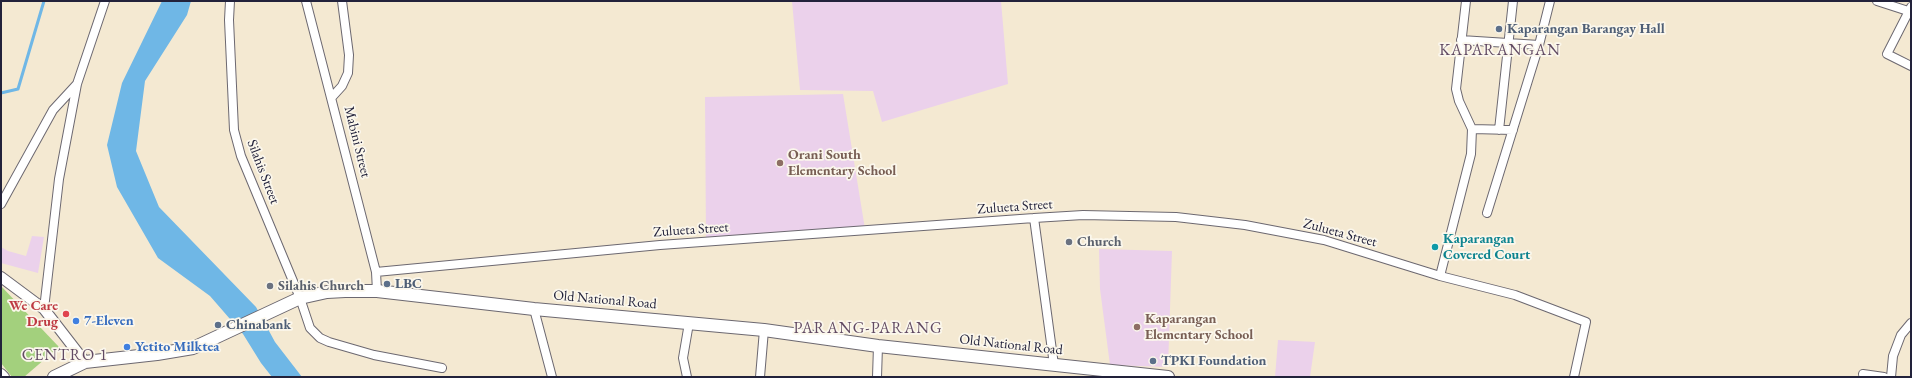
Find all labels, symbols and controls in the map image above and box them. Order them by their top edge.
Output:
place label: Kaparangan Barangay Hall [1507,21,1665,37]
marker: Kaparangan Barangay Hall [1494,24,1504,34]
district label: KAPARANGAN [1439,41,1561,61]
street label: Mabini Street [340,105,374,179]
street label: Silahis Street [243,137,283,207]
place label: Orani South Elementary School [788,147,896,180]
marker: Orani South Elementary School [775,158,785,168]
street label: Zulueta Street [977,196,1053,218]
street label: Zulueta Street [1301,215,1379,251]
street label: Zulueta Street [653,219,729,241]
place label: Kaparangan Covered Court [1443,231,1530,264]
place label: Church [1077,234,1122,250]
marker: Church [1064,237,1074,247]
marker: Kaparangan Covered Court [1430,242,1440,252]
place label: LBC [395,276,422,292]
place label: Silahis Church [278,278,364,294]
marker: LBC [382,279,392,289]
marker: Silahis Church [265,281,275,291]
street label: Old National Road [553,287,657,313]
place label: We Care Drug [9,298,58,330]
marker: We Care Drug [61,309,71,319]
place label: Kaparangan Elementary School [1145,311,1253,344]
place label: 7-Eleven [84,313,134,329]
marker: 7-Eleven [71,316,81,326]
place label: Chinabank [226,317,291,333]
district label: PARANG-PARANG [793,319,943,339]
marker: Chinabank [213,320,223,330]
marker: Kaparangan Elementary School [1132,322,1142,332]
street label: Old National Road [959,331,1063,359]
place label: Yetito Milktea [135,339,219,355]
marker: Yetito Milktea [122,342,132,352]
district label: CENTRO 1 [22,346,108,366]
place label: TPKI Foundation [1161,353,1266,369]
marker: TPKI Foundation [1148,356,1158,366]

